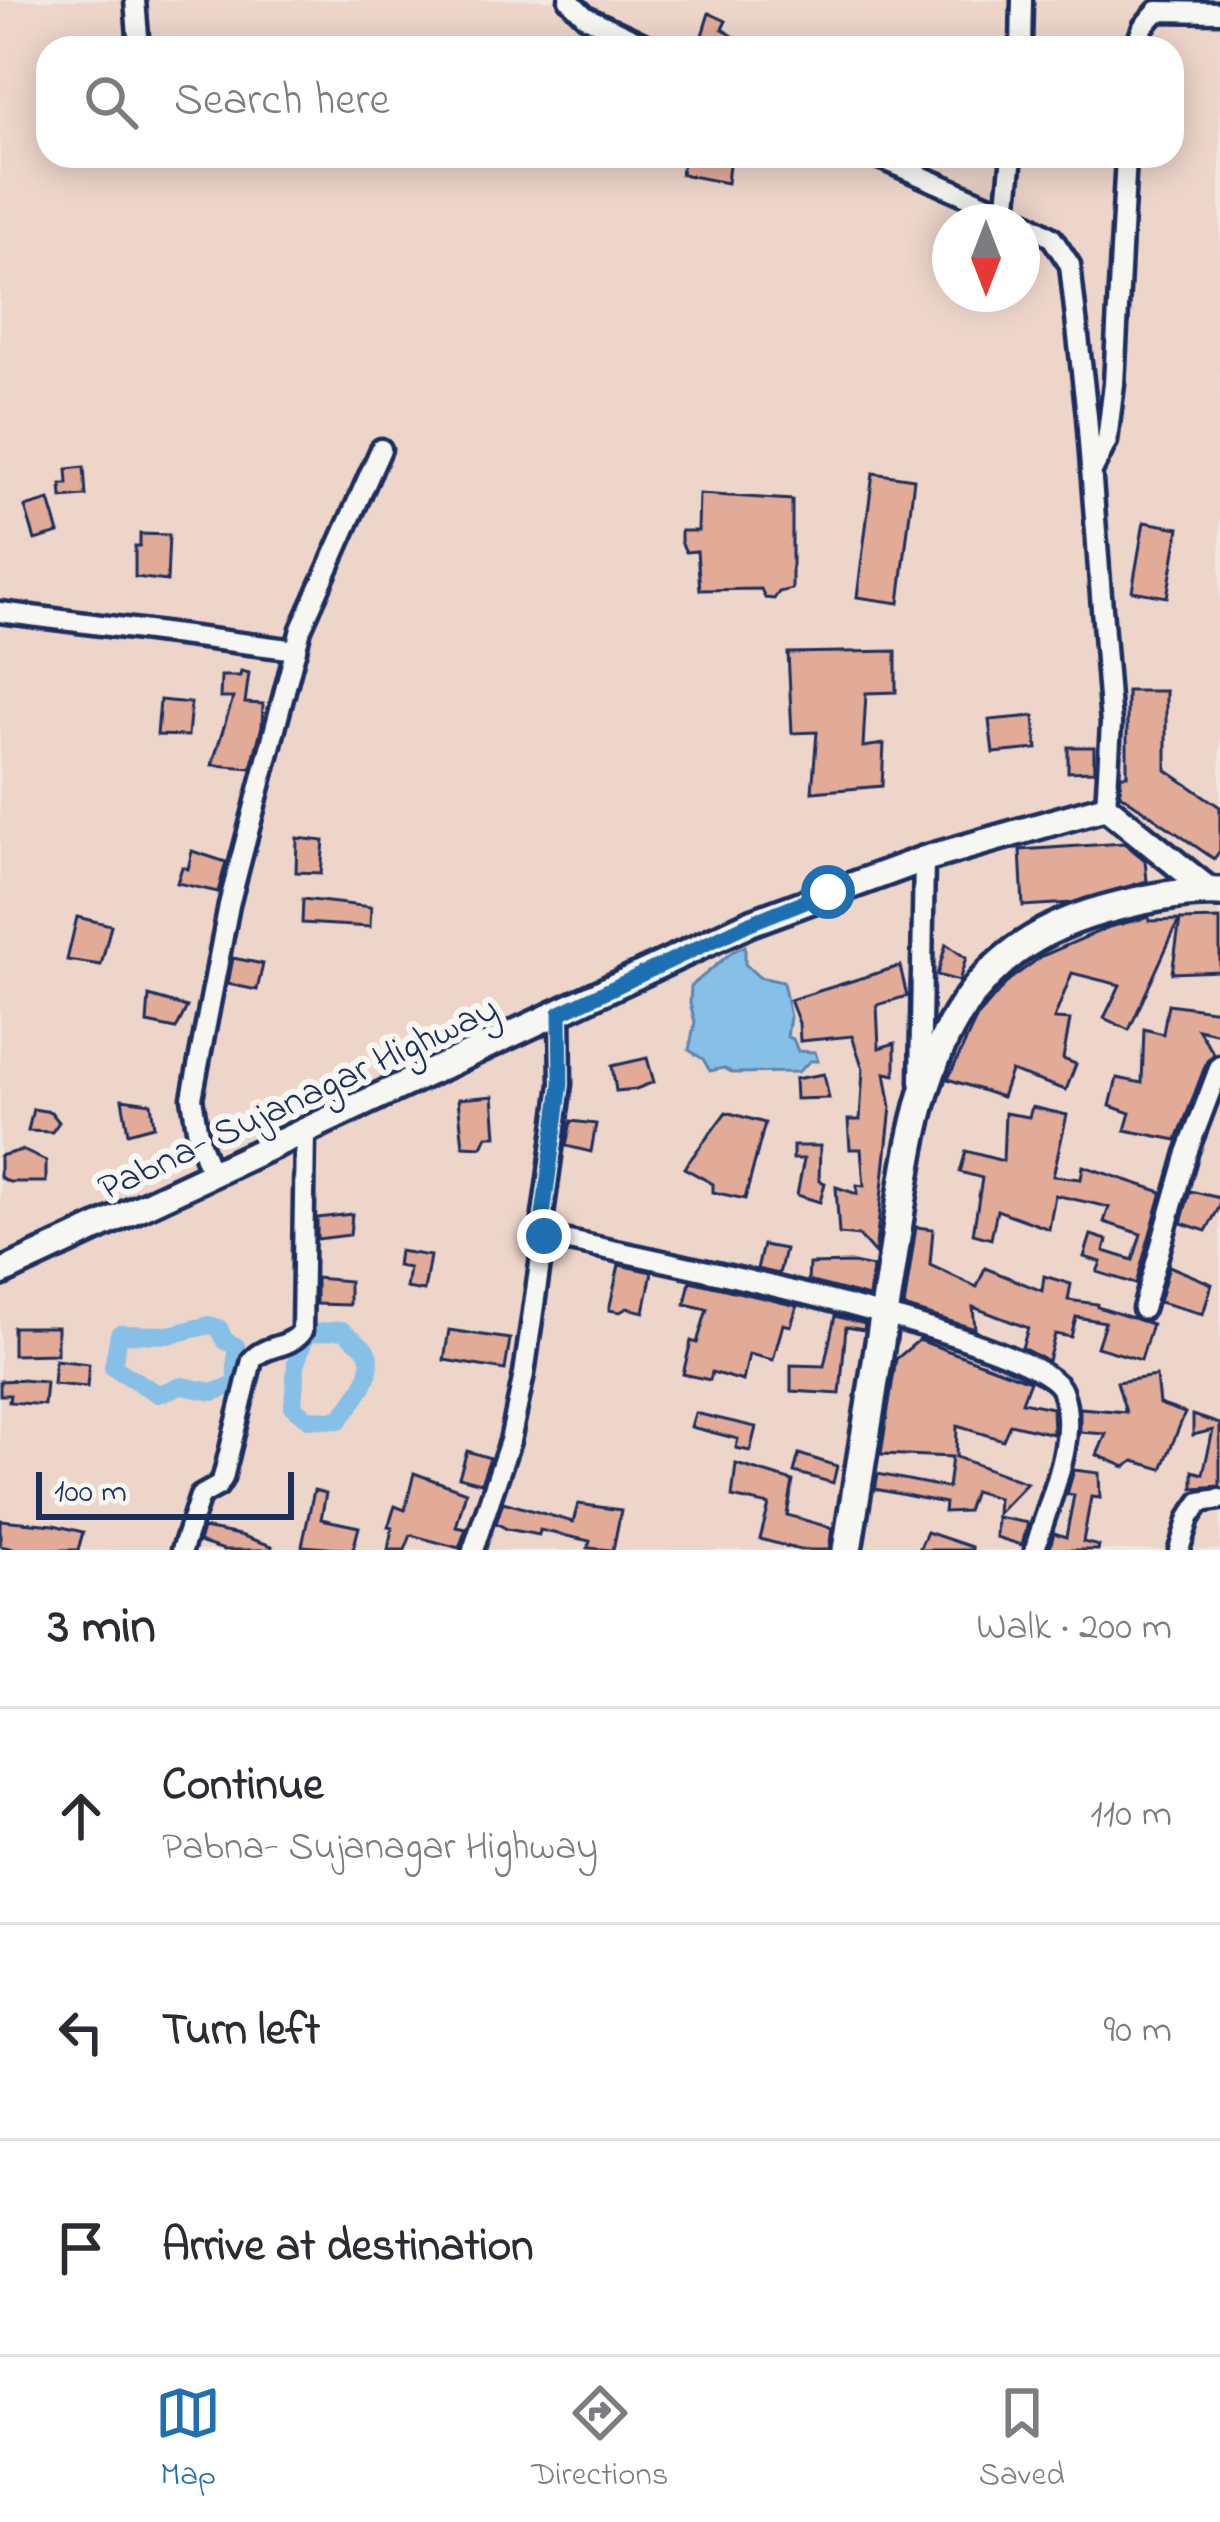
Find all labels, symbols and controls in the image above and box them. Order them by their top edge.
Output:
search box [36,36,1184,168]
icon: search [78,69,144,135]
text: Search here [174,69,390,135]
north arrow [932,204,1040,312]
route start [801,865,855,919]
street label: Pabna- Sujanagar Highway [89,982,508,1218]
route end [517,1209,571,1263]
scale bar [36,1466,294,1519]
text: 100 m [54,1469,127,1517]
text: 3 min [48,1591,156,1666]
text: Walk · 200 m [976,1600,1172,1657]
text: Continue [162,1754,323,1820]
icon: ahead [48,1783,114,1849]
text: 110 m [1090,1787,1172,1844]
text: Pabna- Sujanagar Highway [162,1820,598,1877]
icon: left [48,1999,114,2065]
text: Turn left [162,1999,320,2065]
text: 90 m [1103,2003,1172,2060]
icon: arrive [48,2215,114,2281]
text: Arrive at destination [162,2215,533,2281]
tab: Map [155,2380,221,2500]
tab: Directions [531,2380,668,2500]
tab: Saved [979,2380,1065,2500]

